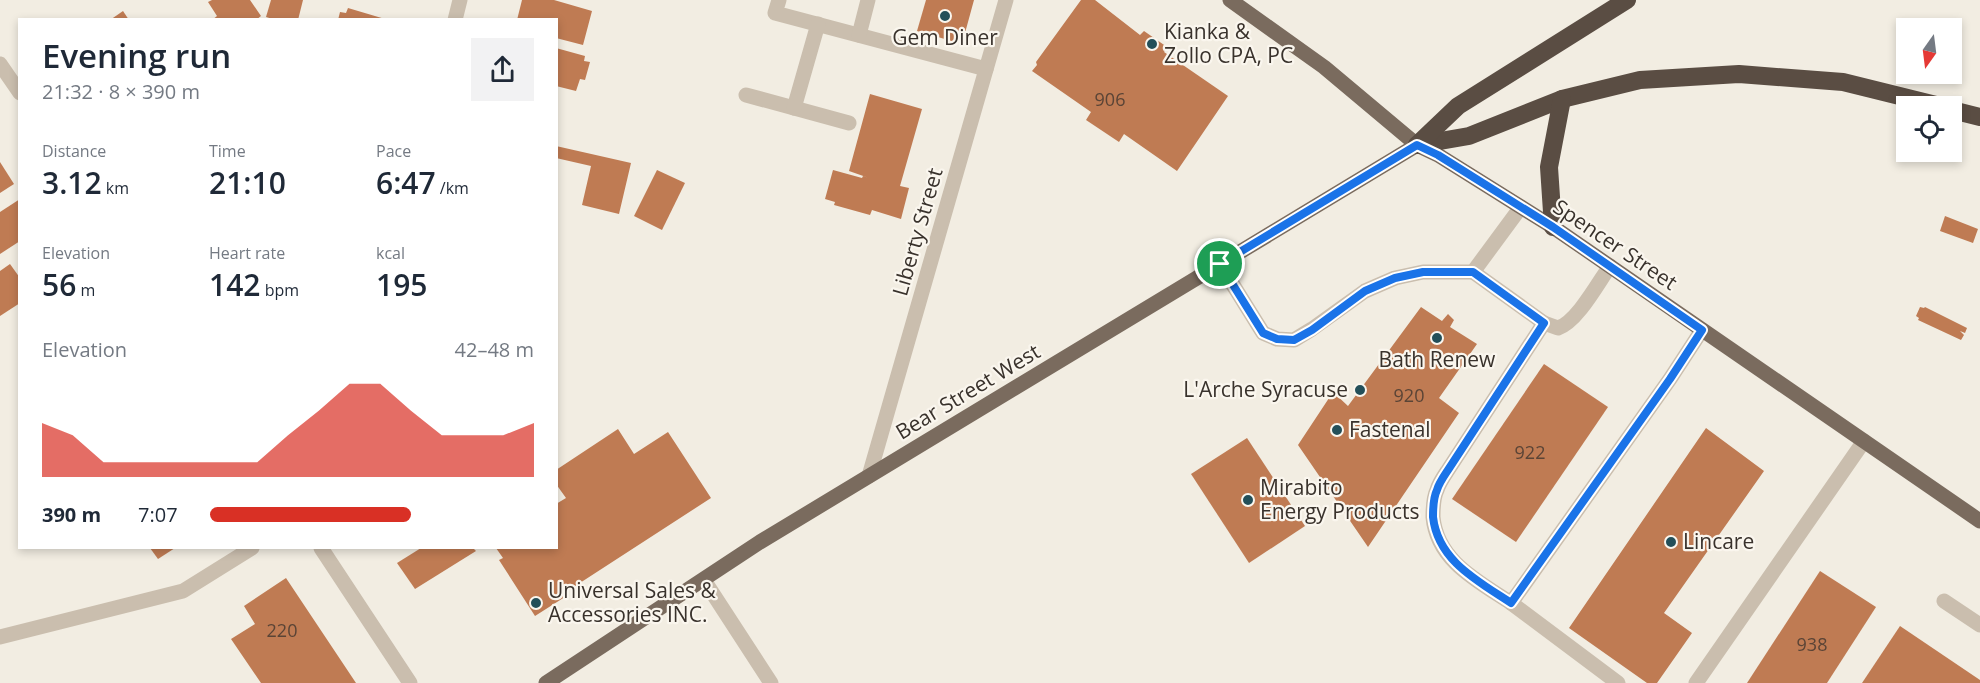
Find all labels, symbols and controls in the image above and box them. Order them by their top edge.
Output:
marker: Gem Diner [938,9,952,23]
place label: Kianka & Zollo CPA, PC [1164,17,1293,69]
north arrow [1896,18,1962,84]
map controls [1896,18,1962,162]
place label: Gem Diner [892,23,998,51]
text: Evening run [42,33,231,78]
marker: Kianka & Zollo CPA, PC [1145,37,1159,51]
button: share [471,38,534,101]
text: 21:32 · 8 × 390 m [42,78,200,105]
house number: 906 [1095,87,1125,111]
button: locate [1896,96,1962,162]
text: Distance [42,140,106,162]
text: Time [209,140,246,162]
text: Pace [376,140,411,162]
text: 3.12 [42,162,102,203]
text: 21:10 [209,162,286,203]
text: 6:47 [376,162,436,203]
street label: Liberty Street [885,165,949,299]
text: km [102,177,129,199]
text: /km [436,177,469,199]
street label: Spencer Street [1548,192,1683,296]
pin [1194,238,1245,289]
text: Elevation [42,242,110,264]
text: Heart rate [209,242,285,264]
text: kcal [376,242,405,264]
icon: arrive [1203,247,1236,280]
text: 56 [42,264,76,305]
text: 142 [209,264,260,305]
text: 195 [376,264,427,305]
text: m [76,279,95,301]
text: bpm [260,279,299,301]
marker: Bath Renew [1430,331,1444,345]
text: Elevation [42,336,127,363]
text: 42–48 m [455,336,534,363]
street label: Bear Street West [890,337,1045,445]
place label: Bath Renew [1379,345,1496,373]
place label: L'Arche Syracuse [1183,375,1348,403]
marker: L'Arche Syracuse [1353,383,1367,397]
house number: 920 [1394,383,1424,407]
place label: Fastenal [1349,415,1431,443]
marker: Fastenal [1330,423,1344,437]
house number: 922 [1515,440,1545,464]
place label: Mirabito Energy Products [1260,473,1419,525]
marker: Mirabito Energy Products [1241,493,1255,507]
text: 390 m [42,501,101,528]
text: 7:07 [138,501,178,528]
place label: Lincare [1683,527,1754,555]
marker: Lincare [1664,535,1678,549]
place label: Universal Sales & Accessories INC. [548,576,717,628]
marker: Universal Sales & Accessories INC. [529,596,543,610]
house number: 220 [267,618,297,642]
house number: 938 [1797,632,1827,656]

